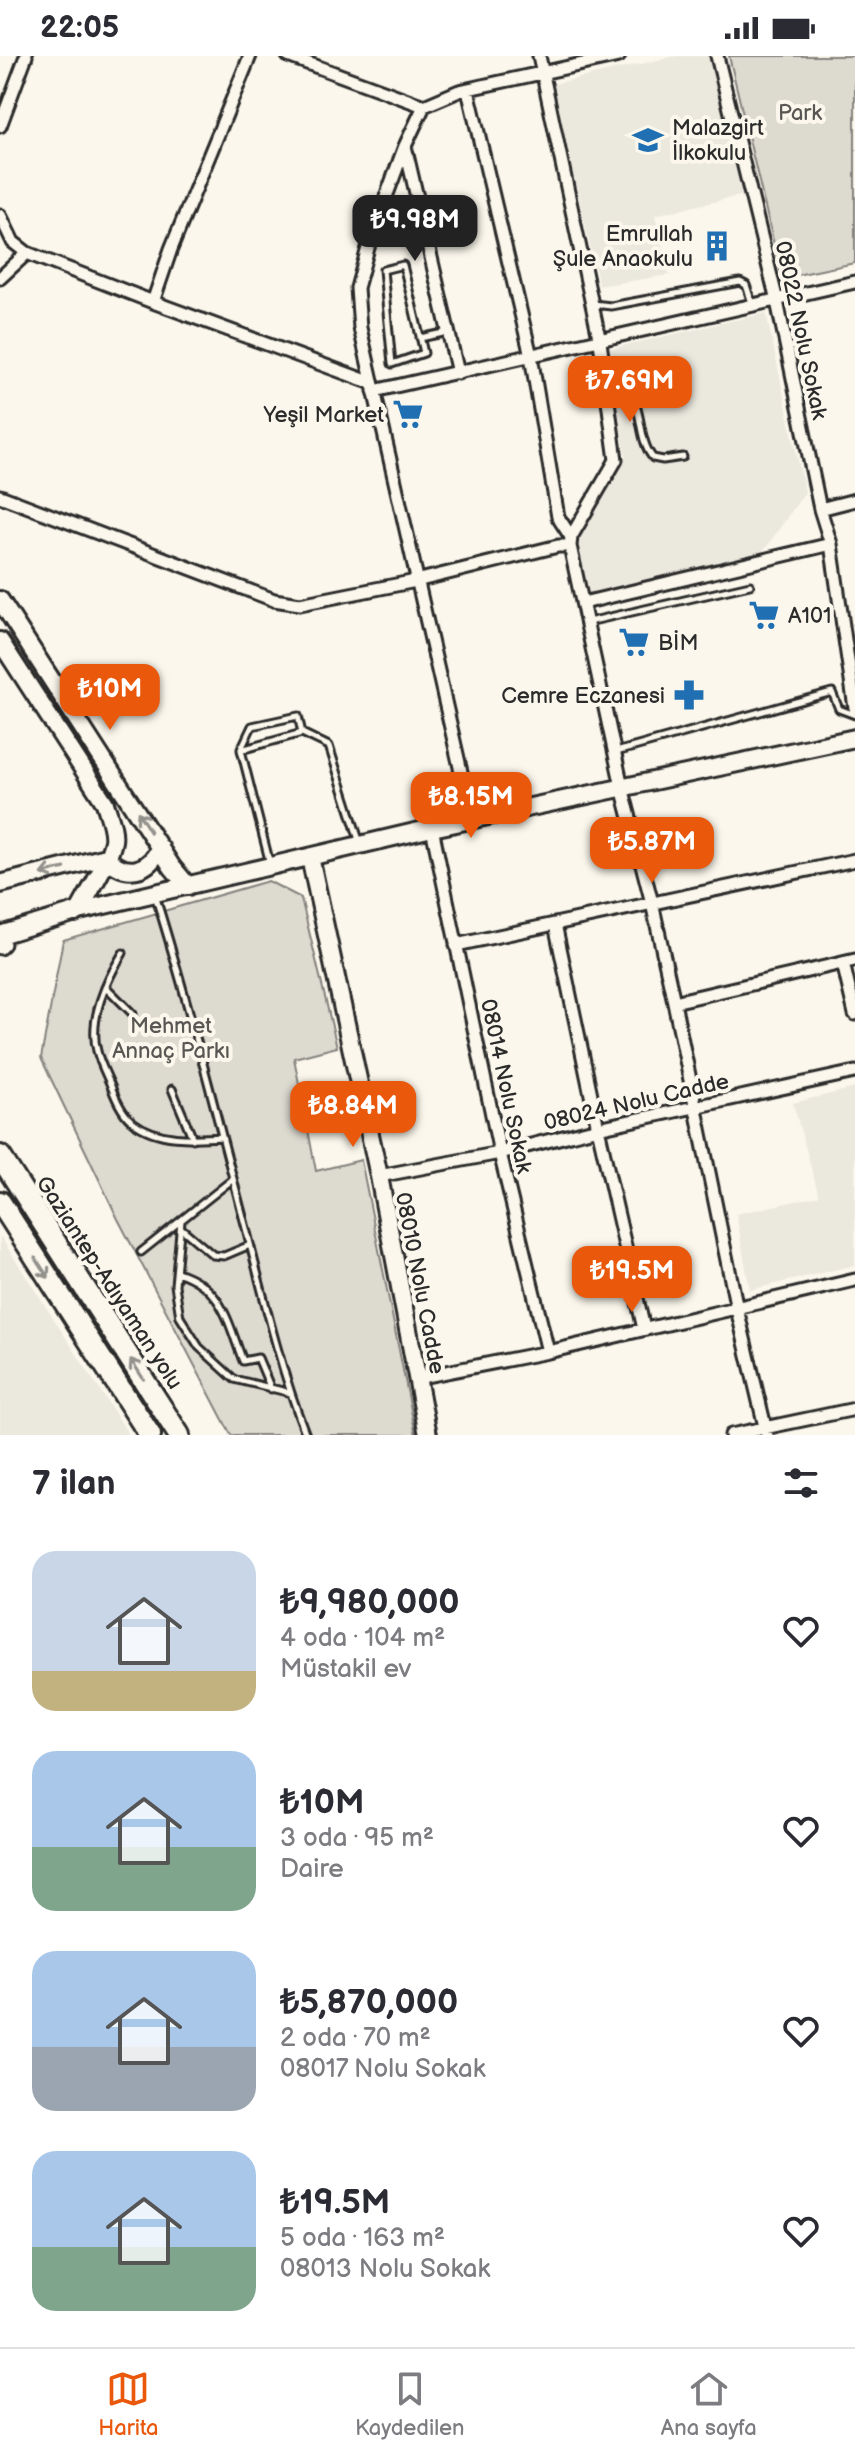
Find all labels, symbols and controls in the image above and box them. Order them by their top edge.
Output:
text: 22:05 [40,10,119,46]
park label: Park [778,100,822,127]
place label: Malazgirt İlkokulu [672,115,764,167]
school or university icon: Malazgirt İlkokulu [631,123,665,157]
pin: ₺9.98M [350,195,480,263]
text: ₺9.98M [370,205,460,236]
place label: Emrullah Şule Anaokulu [553,221,693,273]
building icon: Emrullah Şule Anaokulu [700,229,734,263]
street label: 08022 Nolu Sokak [768,239,833,422]
pin: ₺7.69M [565,356,695,424]
text: ₺7.69M [586,366,674,397]
supermarket icon: Yeşil Market [391,397,425,431]
place label: Yeşil Market [262,402,384,429]
supermarket icon: A101 [747,598,781,632]
place label: A101 [788,603,831,630]
supermarket icon: BİM [617,625,651,659]
place label: BİM [658,630,698,657]
pin: ₺10M [63,664,157,732]
text: ₺10M [78,674,142,705]
pharmacy icon: Cemre Eczanesi [672,678,706,712]
place label: Cemre Eczanesi [501,683,665,710]
pin: ₺8.15M [406,772,536,840]
text: ₺8.15M [429,782,513,813]
one-way arrow [135,811,151,834]
pin: ₺5.87M [587,817,717,885]
text: ₺5.87M [608,827,696,858]
one-way arrow [41,864,67,879]
street label: 08014 Nolu Sokak [474,997,537,1176]
park label: Mehmet Annaç Parkı [112,1013,230,1065]
street label: 08024 Nolu Cadde [541,1068,732,1137]
pin: ₺8.84M [288,1081,418,1149]
text: ₺8.84M [308,1091,398,1122]
street label: Gaziantep-Adıyaman yolu [30,1171,188,1395]
street label: 08010 Nolu Cadde [389,1190,450,1376]
pin: ₺19.5M [567,1246,697,1314]
one-way arrow [35,1256,51,1279]
text: ₺19.5M [590,1256,674,1287]
one-way arrow [128,1358,144,1381]
icon: filters [779,1461,823,1505]
text: 7 ilan [32,1463,115,1504]
text: ₺9,980,000 [280,1582,460,1623]
icon: home [96,1583,192,1679]
icon: heart [779,1609,823,1653]
text: 4 oda · 104 m² [280,1623,445,1654]
text: Müstakil ev [280,1654,411,1685]
text: ₺10M [280,1782,364,1823]
icon: home [96,1783,192,1879]
icon: heart [779,1809,823,1853]
text: 3 oda · 95 m² [280,1823,434,1854]
text: Daire [280,1854,344,1885]
text: ₺5,870,000 [280,1982,458,2023]
icon: home [96,1983,192,2079]
icon: heart [779,2009,823,2053]
text: 2 oda · 70 m² [280,2023,431,2054]
text: 08017 Nolu Sokak [280,2054,485,2085]
text: ₺19.5M [280,2182,390,2223]
icon: home [96,2183,192,2279]
icon: heart [779,2209,823,2253]
text: 5 oda · 163 m² [280,2223,445,2254]
text: 08013 Nolu Sokak [280,2254,490,2285]
tab: Harita [98,2367,158,2442]
tab: Kaydedilen [355,2367,464,2442]
tab: Ana sayfa [661,2367,757,2442]

